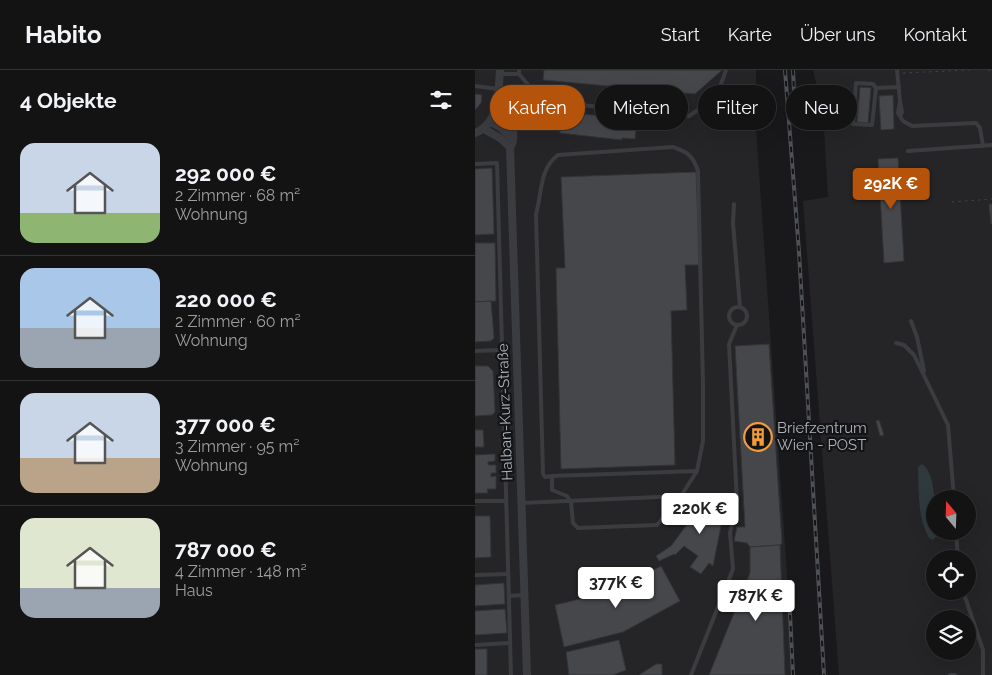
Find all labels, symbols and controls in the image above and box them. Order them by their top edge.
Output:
text: Habito [25,20,101,49]
text: Start [661,24,700,45]
text: Karte [728,24,772,45]
text: Über uns [800,24,875,45]
text: Kontakt [903,24,967,45]
chip: Kaufen [490,85,585,130]
chip: Mieten [595,85,688,130]
chip: Filter [698,85,776,130]
chip: Neu [786,85,857,130]
icon: filters [427,86,455,114]
text: 4 Objekte [20,88,117,113]
text: 292 000 € [175,161,277,186]
icon: home [60,163,120,223]
pin: 292K € [850,168,932,210]
text: 292K € [864,174,918,193]
text: 2 Zimmer · 68 m² [175,186,300,205]
text: Wohnung [175,205,248,224]
text: 220 000 € [175,287,277,312]
icon: home [60,288,120,348]
text: 2 Zimmer · 60 m² [175,312,301,331]
text: Wohnung [175,331,248,350]
street label: Halban-Kurz-Straße [494,343,516,481]
text: 377 000 € [175,412,276,437]
icon: home [60,413,120,473]
place label: Briefzentrum Wien - POST [777,419,867,454]
building icon: Briefzentrum Wien - POST [743,422,773,452]
text: 3 Zimmer · 95 m² [175,437,300,456]
text: Wohnung [175,456,248,475]
north arrow [926,490,976,540]
map controls [926,490,976,660]
pin: 220K € [659,492,741,535]
text: 220K € [673,499,728,518]
text: 787 000 € [175,537,277,562]
icon: home [60,538,120,598]
button: locate [926,550,976,600]
text: 4 Zimmer · 148 m² [175,562,307,581]
pin: 377K € [575,566,657,609]
text: 377K € [589,573,643,592]
pin: 787K € [715,580,797,622]
text: Haus [175,581,213,600]
text: 787K € [729,586,783,605]
button: layers [926,610,976,660]

